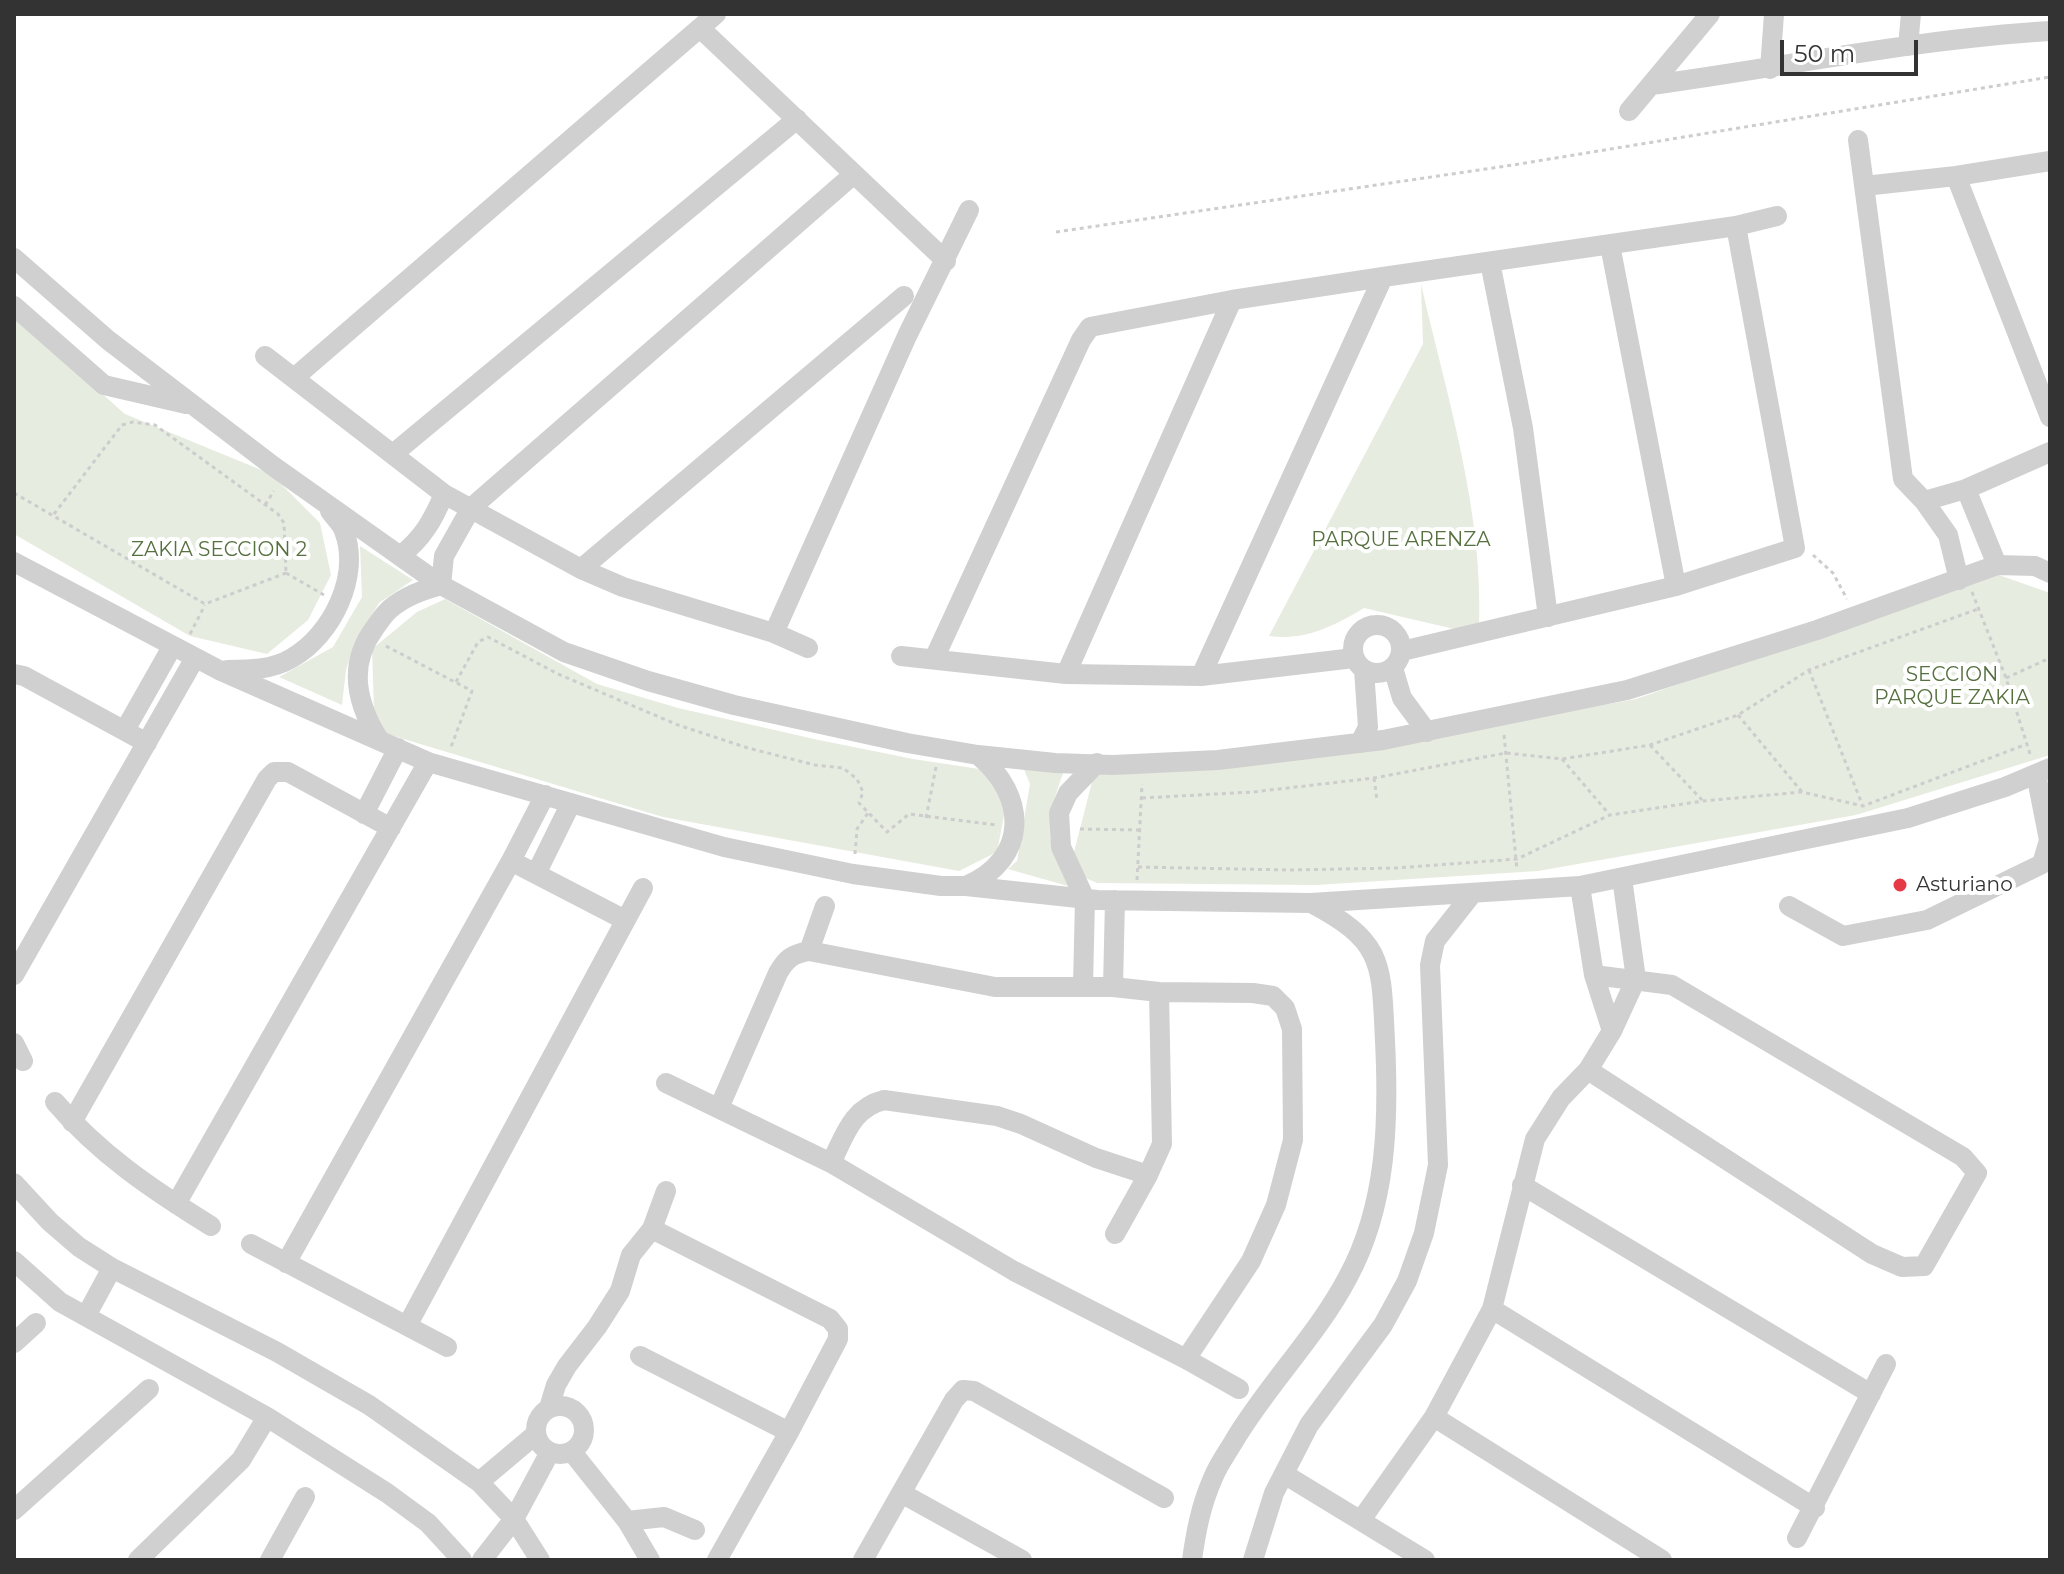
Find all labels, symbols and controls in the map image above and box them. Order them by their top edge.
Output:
scale bar [1784,24,1922,74]
text: 50 m [1794,39,1855,68]
park label: PARQUE ARENZA [1311,528,1491,552]
park label: ZAKIA SECCION 2 [131,538,307,562]
park label: SECCION PARQUE ZAKIA [1874,663,2030,710]
place label: Asturiano [1916,873,2013,897]
marker: Asturiano [1891,876,1909,894]

